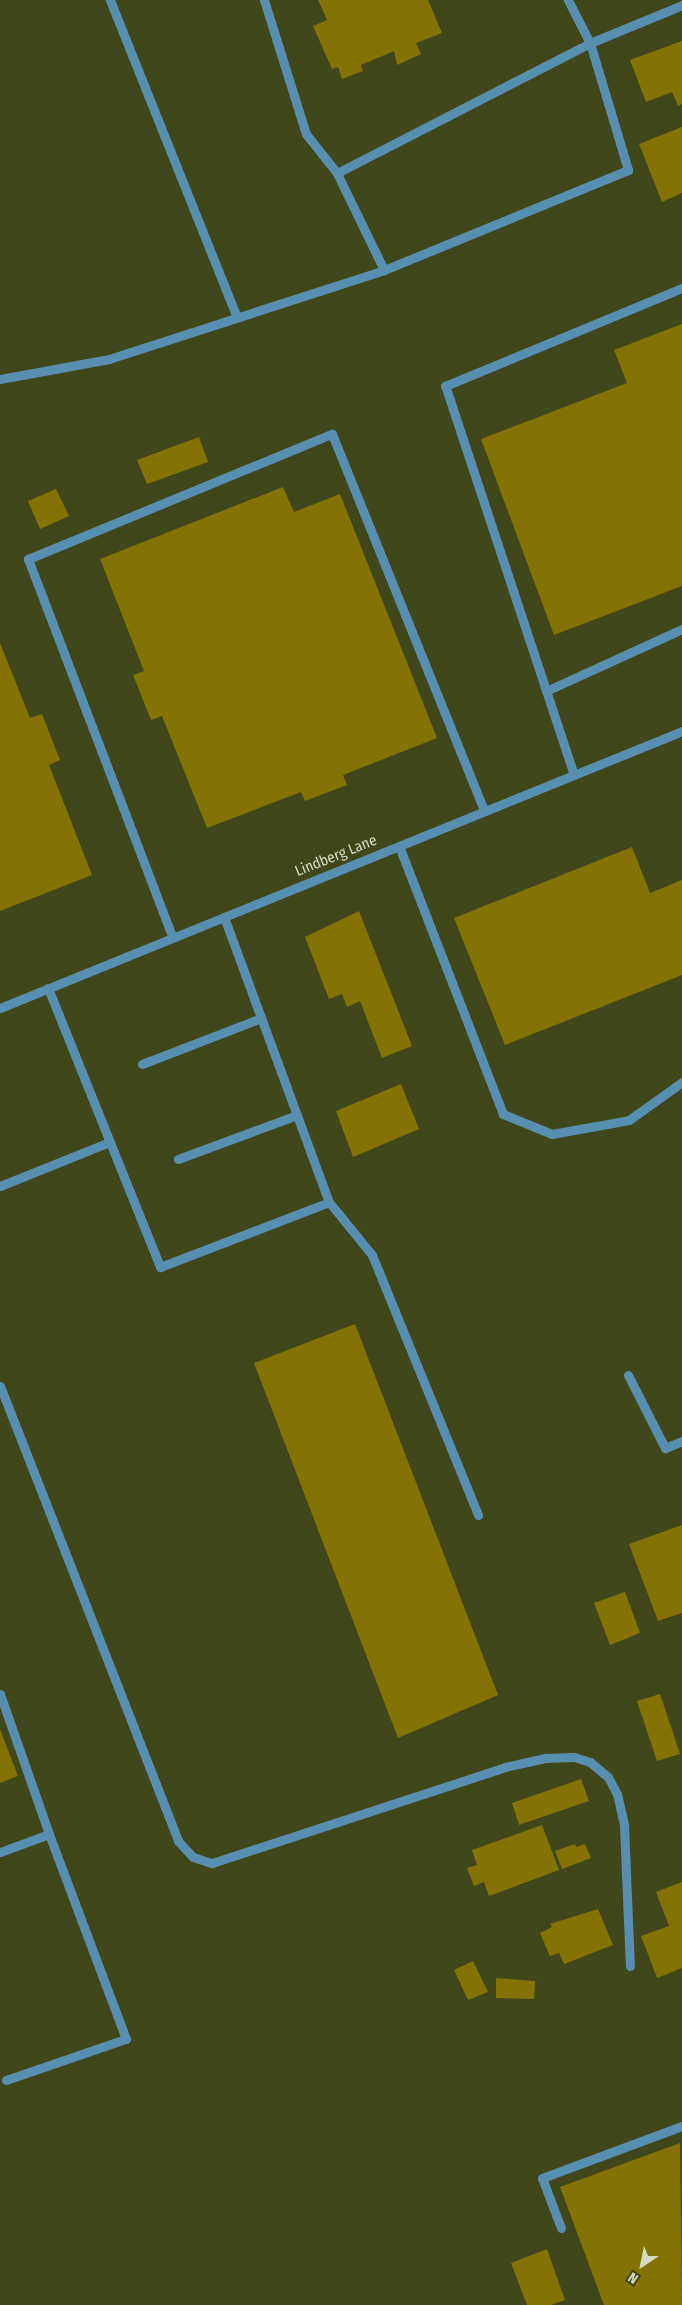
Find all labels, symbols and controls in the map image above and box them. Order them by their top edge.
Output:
street label: Lindberg Lane [292,831,380,881]
north arrow [617,2240,667,2290]
text: N [625,2268,642,2287]

